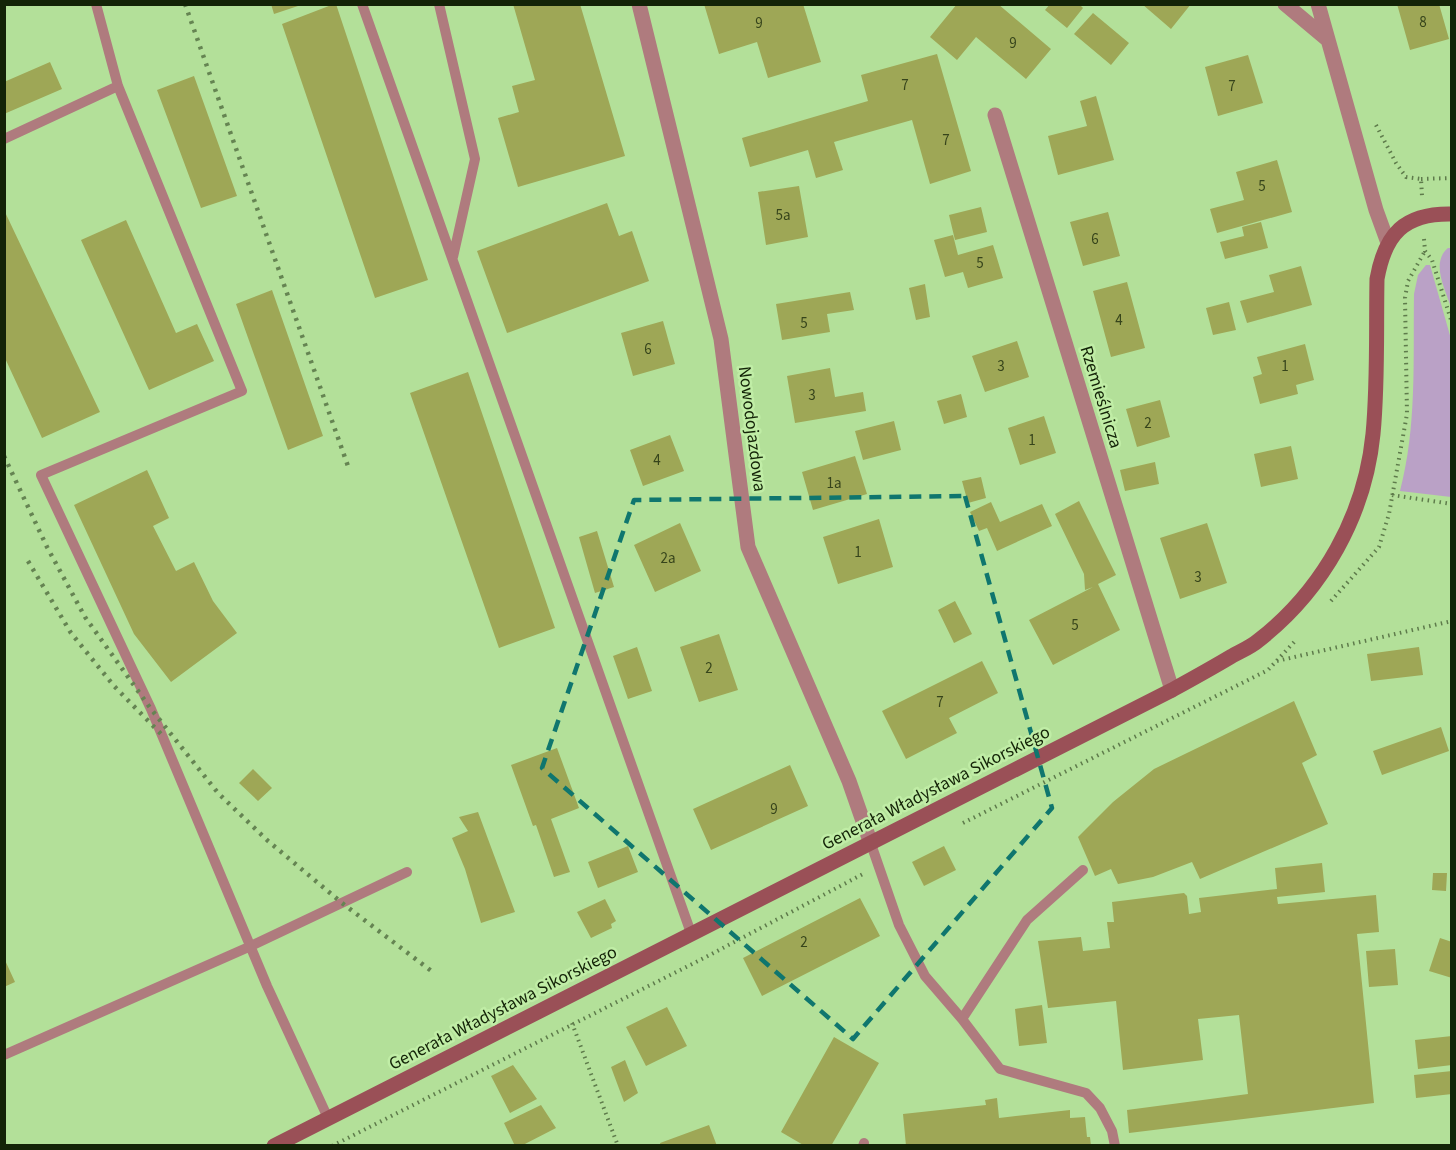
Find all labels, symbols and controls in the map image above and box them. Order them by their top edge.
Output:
house number: 8 [1419,12,1427,33]
house number: 9 [755,13,763,34]
house number: 9 [1009,33,1017,54]
house number: 7 [901,75,909,96]
house number: 7 [1228,76,1236,97]
house number: 7 [942,130,950,151]
house number: 5 [1258,176,1266,197]
house number: 5a [775,205,791,226]
house number: 6 [1091,229,1099,250]
house number: 5 [976,253,984,274]
house number: 4 [1115,310,1123,331]
house number: 5 [800,313,808,334]
house number: 6 [644,339,652,360]
street label: Rzemieślnicza [1074,343,1128,451]
house number: 3 [997,356,1005,377]
house number: 1 [1281,356,1289,377]
street label: Nowodojazdowa [732,365,772,493]
house number: 3 [808,385,816,406]
house number: 2 [1144,413,1152,434]
house number: 1 [1028,430,1036,451]
house number: 4 [653,450,661,471]
house number: 1a [826,473,842,494]
house number: 1 [854,542,862,563]
house number: 2a [660,548,676,569]
house number: 3 [1194,567,1202,588]
house number: 5 [1071,615,1079,636]
house number: 2 [705,658,713,679]
house number: 7 [936,692,944,713]
street label: Generała Władysława Sikorskiego [818,719,1054,857]
house number: 9 [770,799,778,820]
house number: 2 [800,932,808,953]
street label: Generała Władysława Sikorskiego [385,939,621,1077]

